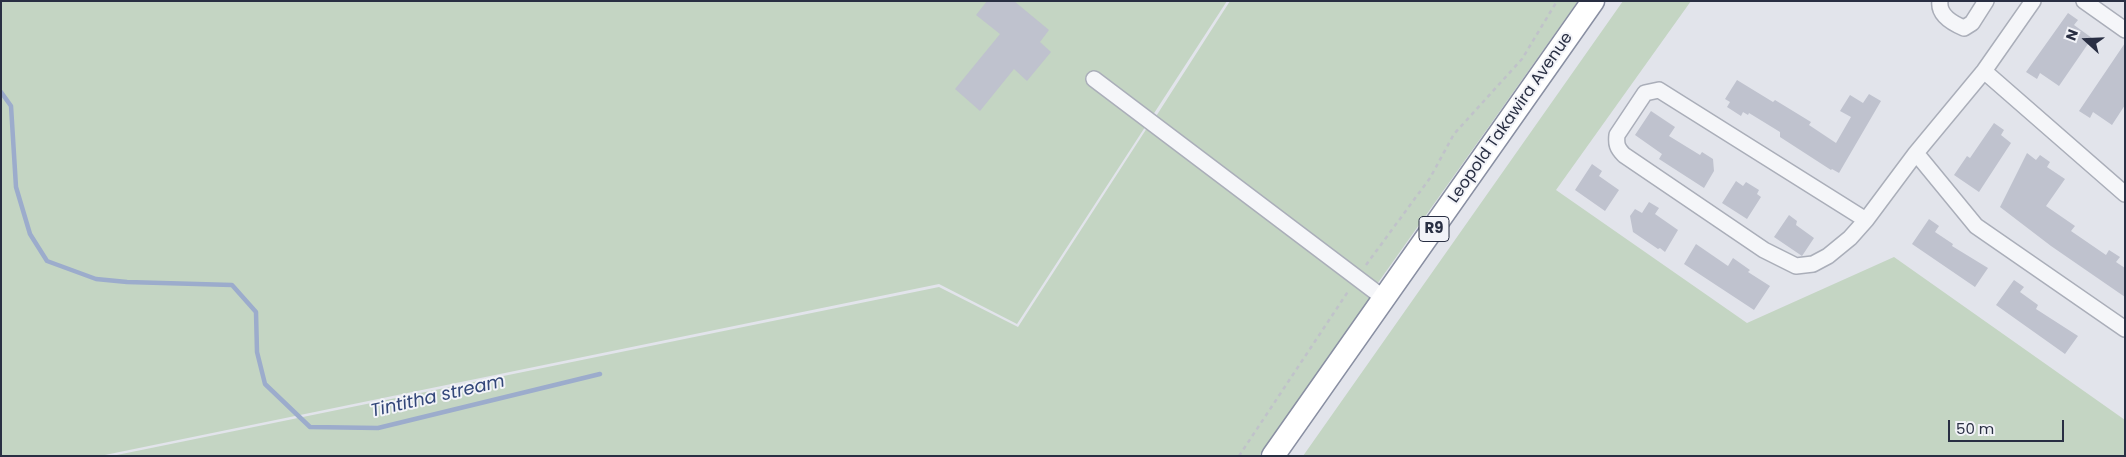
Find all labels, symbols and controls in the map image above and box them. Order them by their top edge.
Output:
north arrow [2061,15,2111,65]
text: N [2061,27,2083,43]
street label: Leopold Takawira Avenue [1445,29,1577,207]
road number: R9 [1419,216,1449,242]
water label: Tintitha stream [369,371,507,423]
scale bar [1951,410,2067,442]
text: 50 m [1956,418,1994,439]

